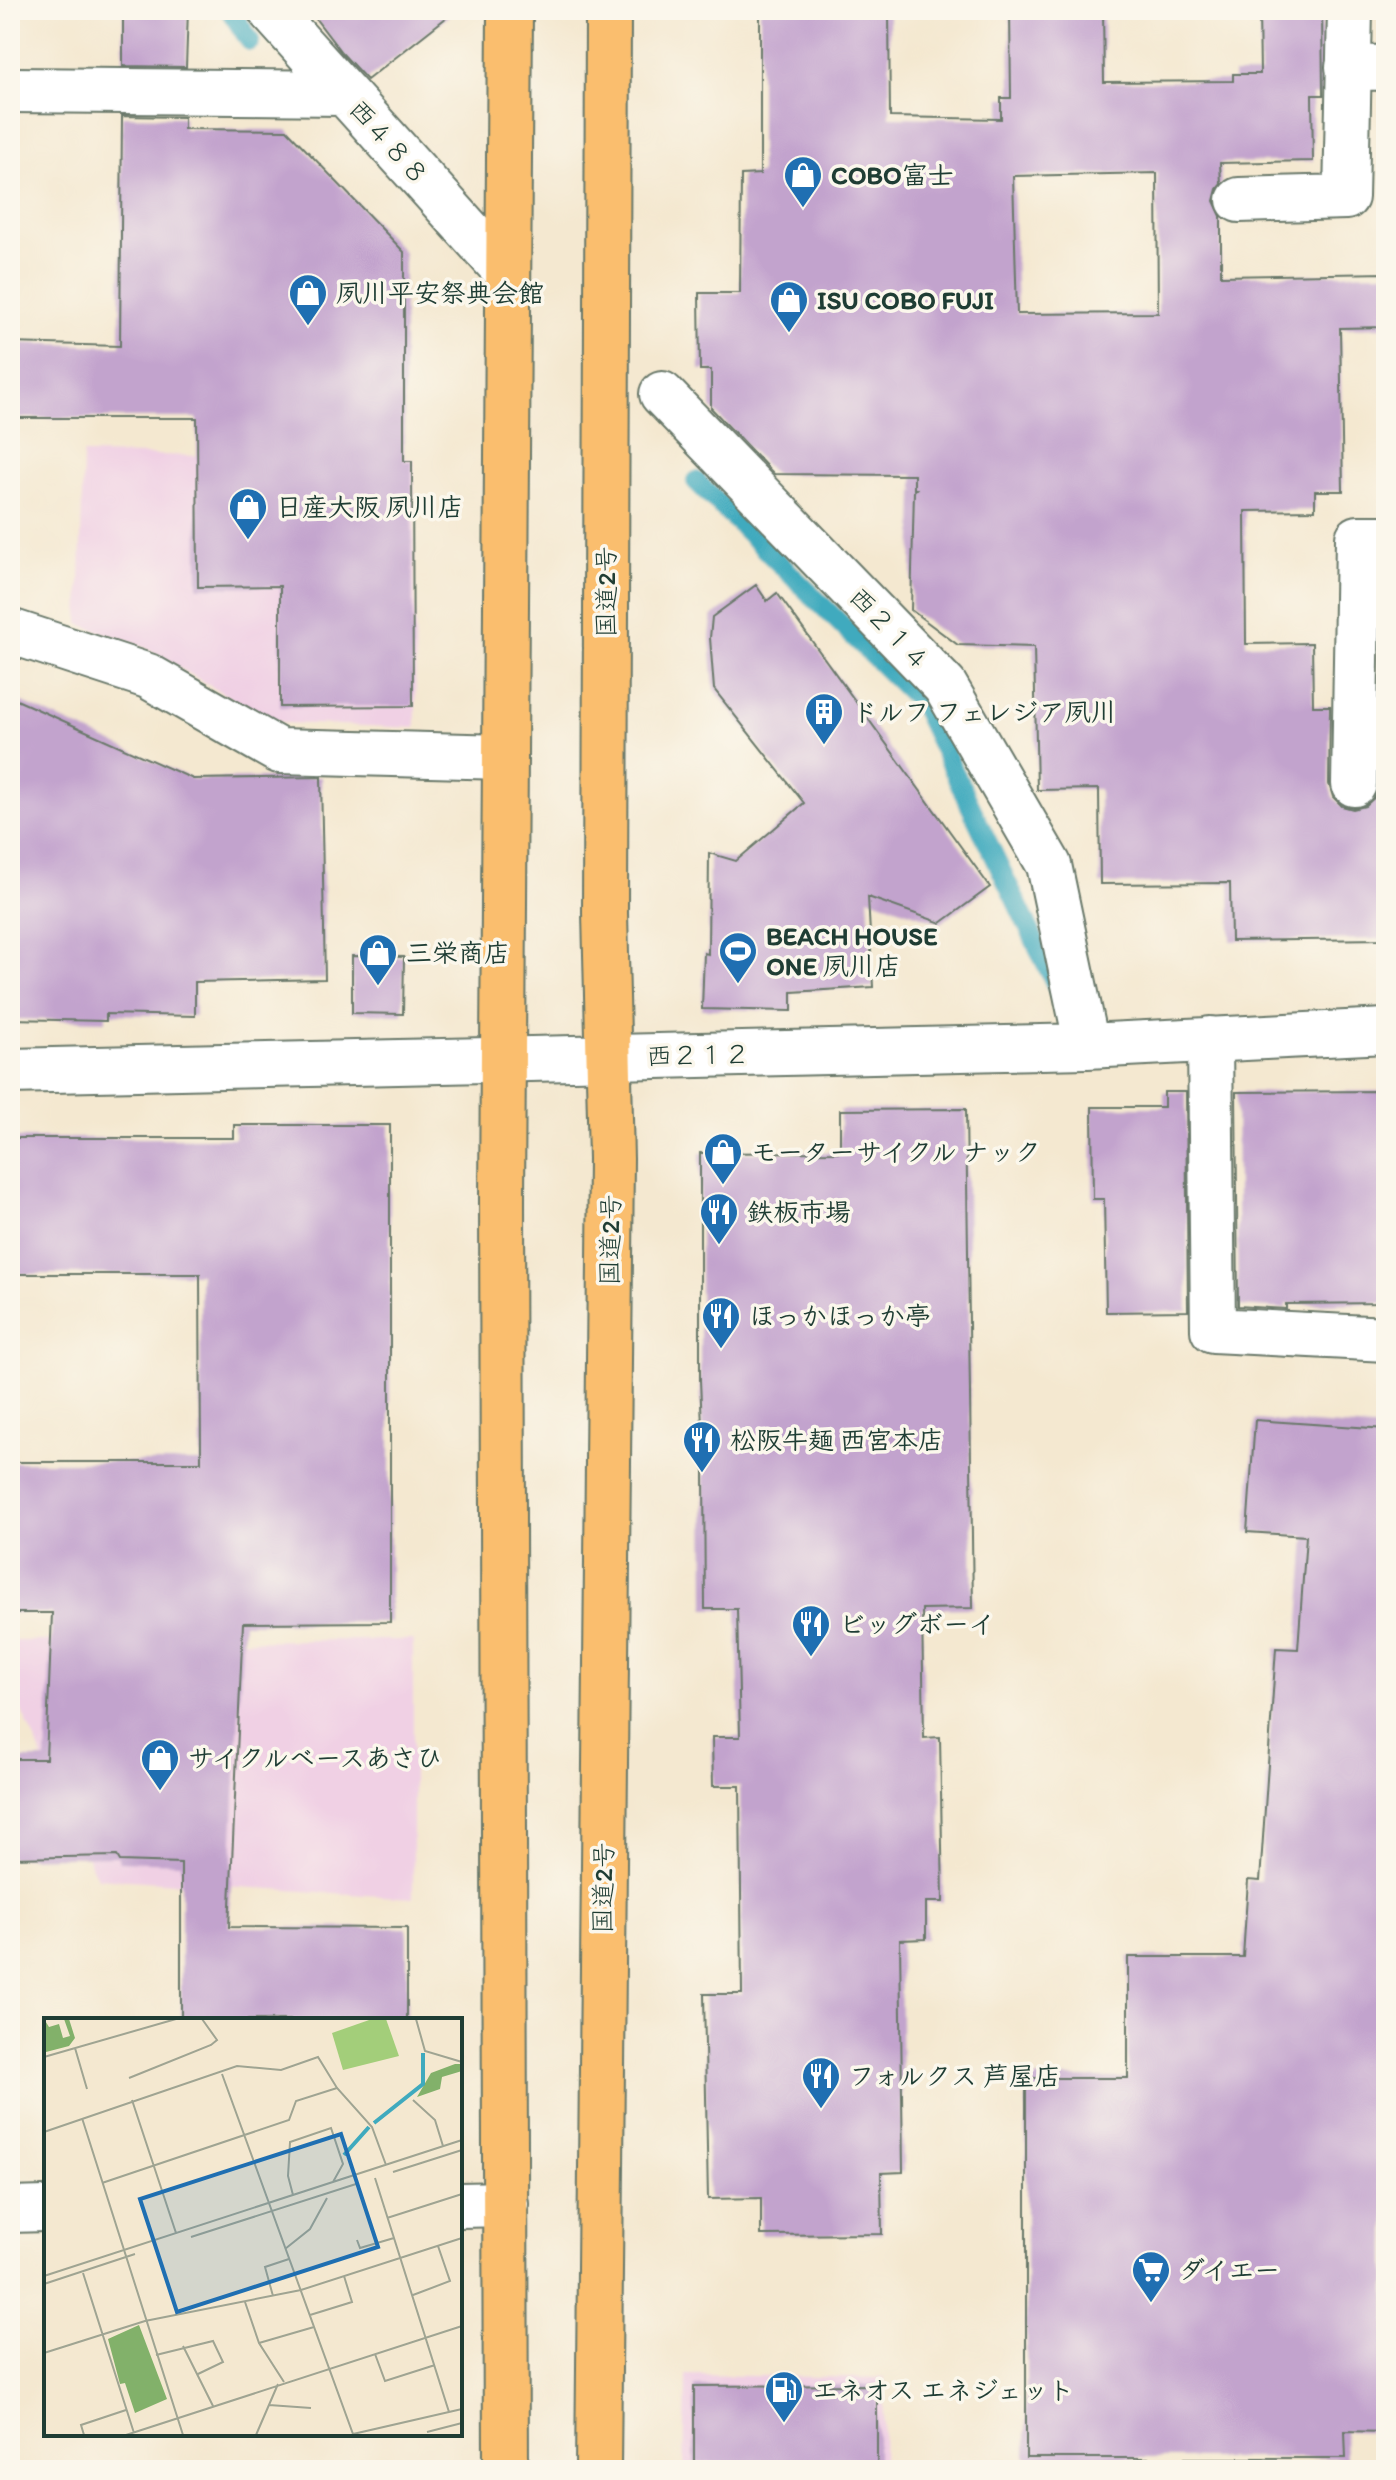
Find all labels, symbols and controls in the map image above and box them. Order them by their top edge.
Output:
street label: 西４８８ [342,93,436,191]
shop icon: COBO富士 [782,154,824,209]
place label: COBO富士 [831,159,954,191]
shop icon: 夙川平安祭典会館 [287,272,329,327]
place label: 夙川平安祭典会館 [336,277,544,309]
shop icon: ISU COBO FUJI [768,279,810,334]
place label: ISU COBO FUJI [817,284,994,316]
shop icon: 日産大阪 夙川店 [227,486,269,541]
place label: 日産大阪 夙川店 [276,491,464,523]
street label: 国道2号 [590,546,622,638]
street label: 西２１４ [842,580,938,678]
building icon: ドルフ フェレジア夙川 [803,691,845,746]
place label: ドルフ フェレジア夙川 [852,696,1117,728]
place label: BEACH HOUSE ONE 夙川店 [766,920,938,982]
sports icon: BEACH HOUSE ONE 夙川店 [717,930,759,985]
shop icon: 三栄商店 [357,932,399,987]
place label: 三栄商店 [406,937,510,969]
street label: 西２１２ [646,1038,750,1072]
shop icon: モーターサイクル ナック [702,1131,744,1186]
place label: モーターサイクル ナック [751,1136,1041,1168]
restaurant icon: 鉄板市場 [698,1191,740,1246]
street label: 国道2号 [593,1194,627,1286]
place label: 鉄板市場 [747,1196,851,1228]
restaurant icon: ほっかほっか亭 [700,1295,742,1350]
place label: ほっかほっか亭 [749,1300,931,1332]
restaurant icon: 松阪牛麺 西宮本店 [681,1419,723,1474]
place label: 松阪牛麺 西宮本店 [730,1424,944,1456]
restaurant icon: ビッグボーイ [790,1603,832,1658]
place label: ビッグボーイ [839,1608,995,1640]
shop icon: サイクルベースあさひ [139,1737,181,1792]
place label: サイクルベースあさひ [188,1742,443,1774]
street label: 国道2号 [586,1842,620,1934]
inset map [44,2018,462,2436]
restaurant icon: フォルクス 芦屋店 [800,2055,842,2110]
place label: フォルクス 芦屋店 [849,2060,1061,2092]
supermarket icon: ダイエー [1130,2249,1172,2304]
place label: ダイエー [1179,2254,1280,2286]
fuel station icon: エネオス エネジェット [763,2369,805,2424]
place label: エネオス エネジェット [812,2374,1074,2406]

